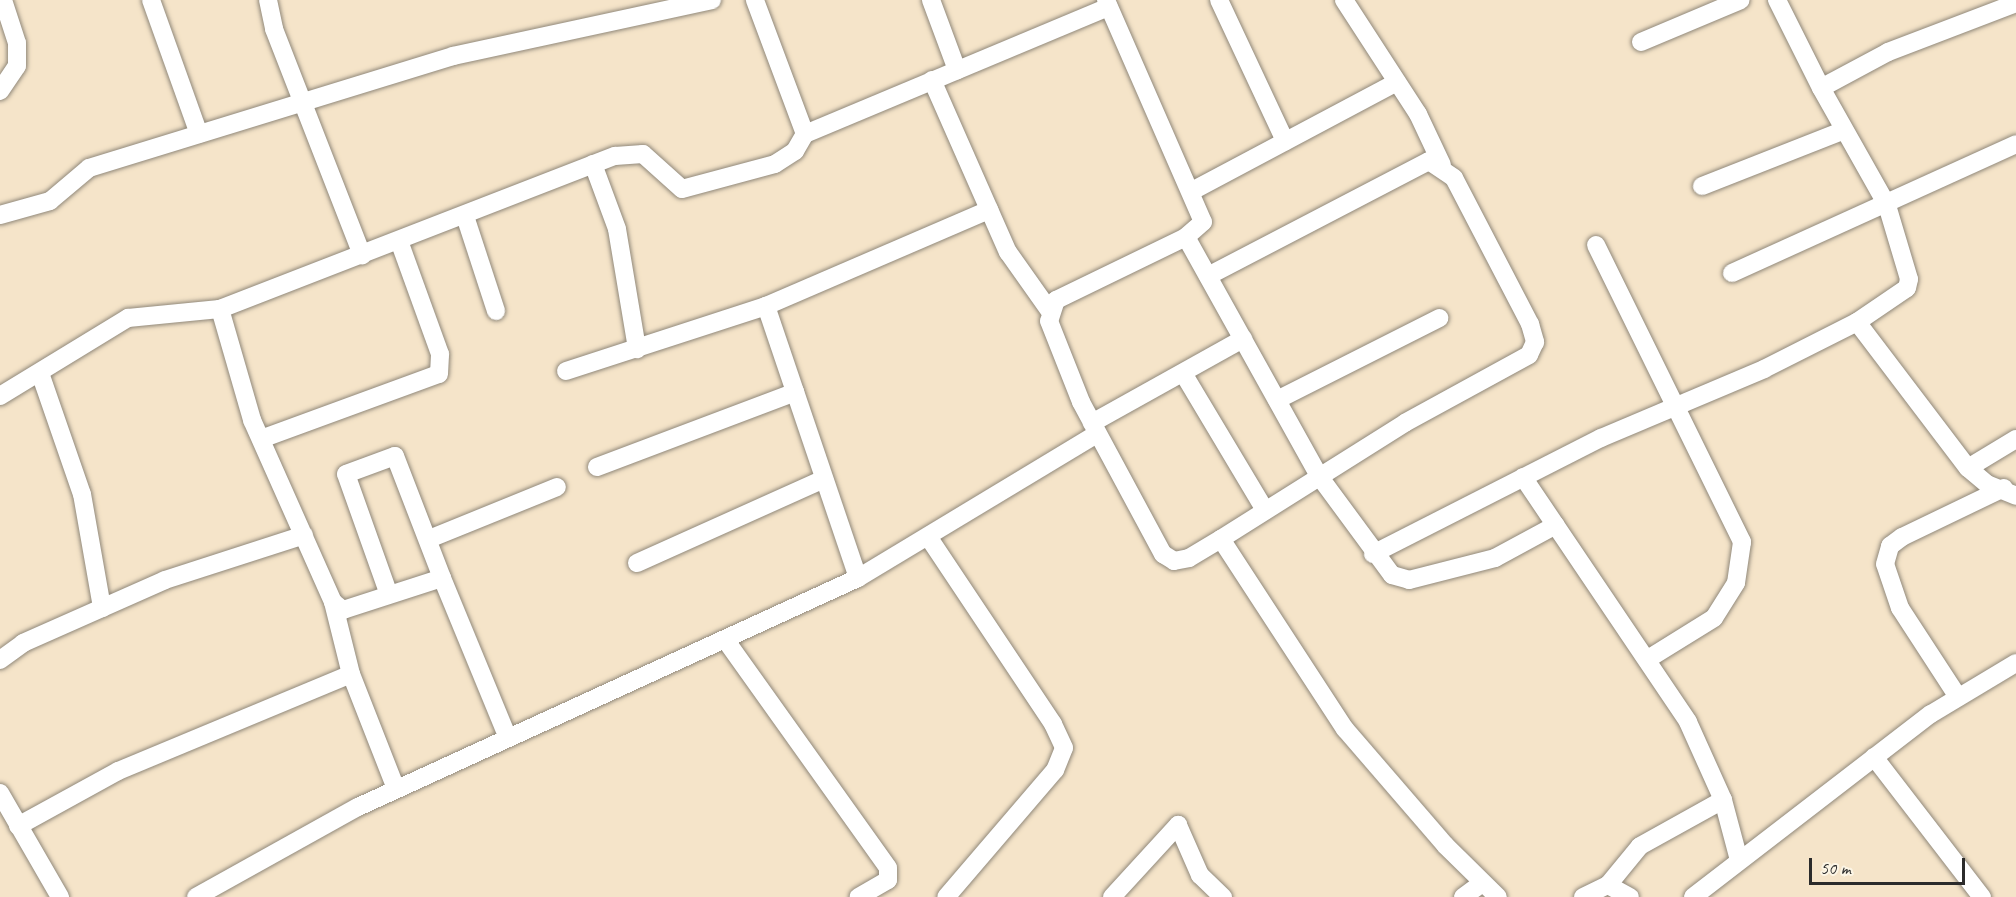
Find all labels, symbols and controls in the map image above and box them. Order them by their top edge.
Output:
scale bar [1812,846,1968,884]
text: 50 m [1820,857,1851,879]

